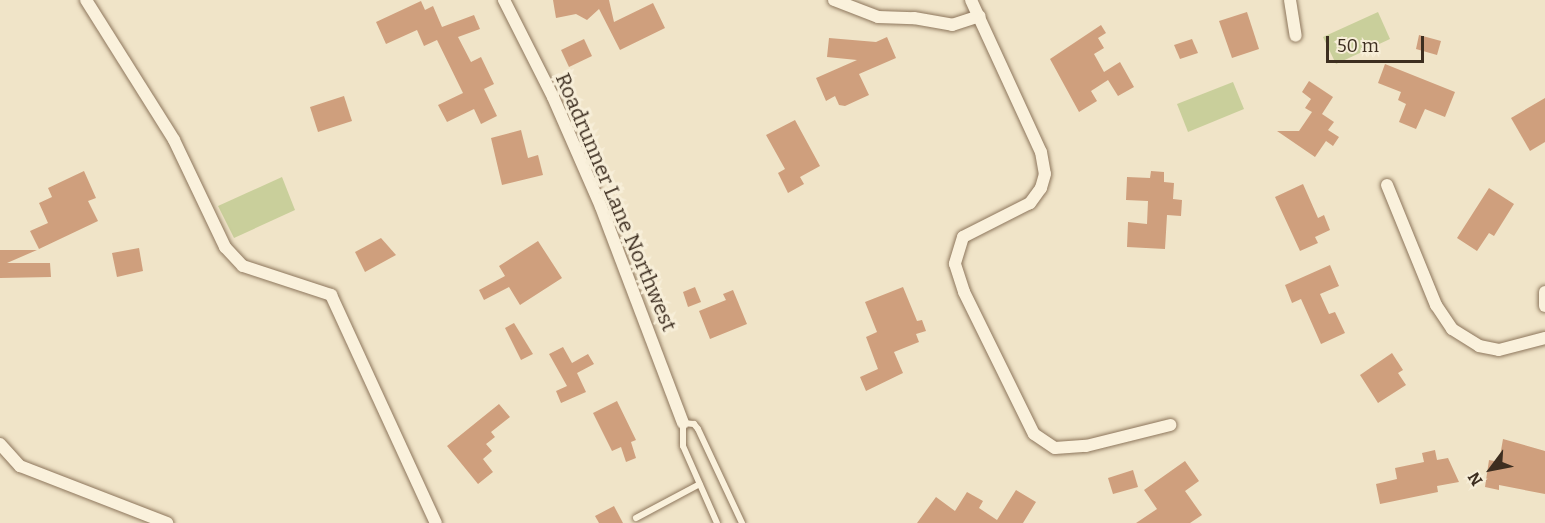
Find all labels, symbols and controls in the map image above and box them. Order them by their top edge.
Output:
scale bar [1329,24,1426,62]
text: 50 m [1337,35,1379,57]
street label: Roadrunner Lane Northwest [550,69,682,335]
north arrow [1461,439,1521,499]
text: N [1464,469,1487,489]

